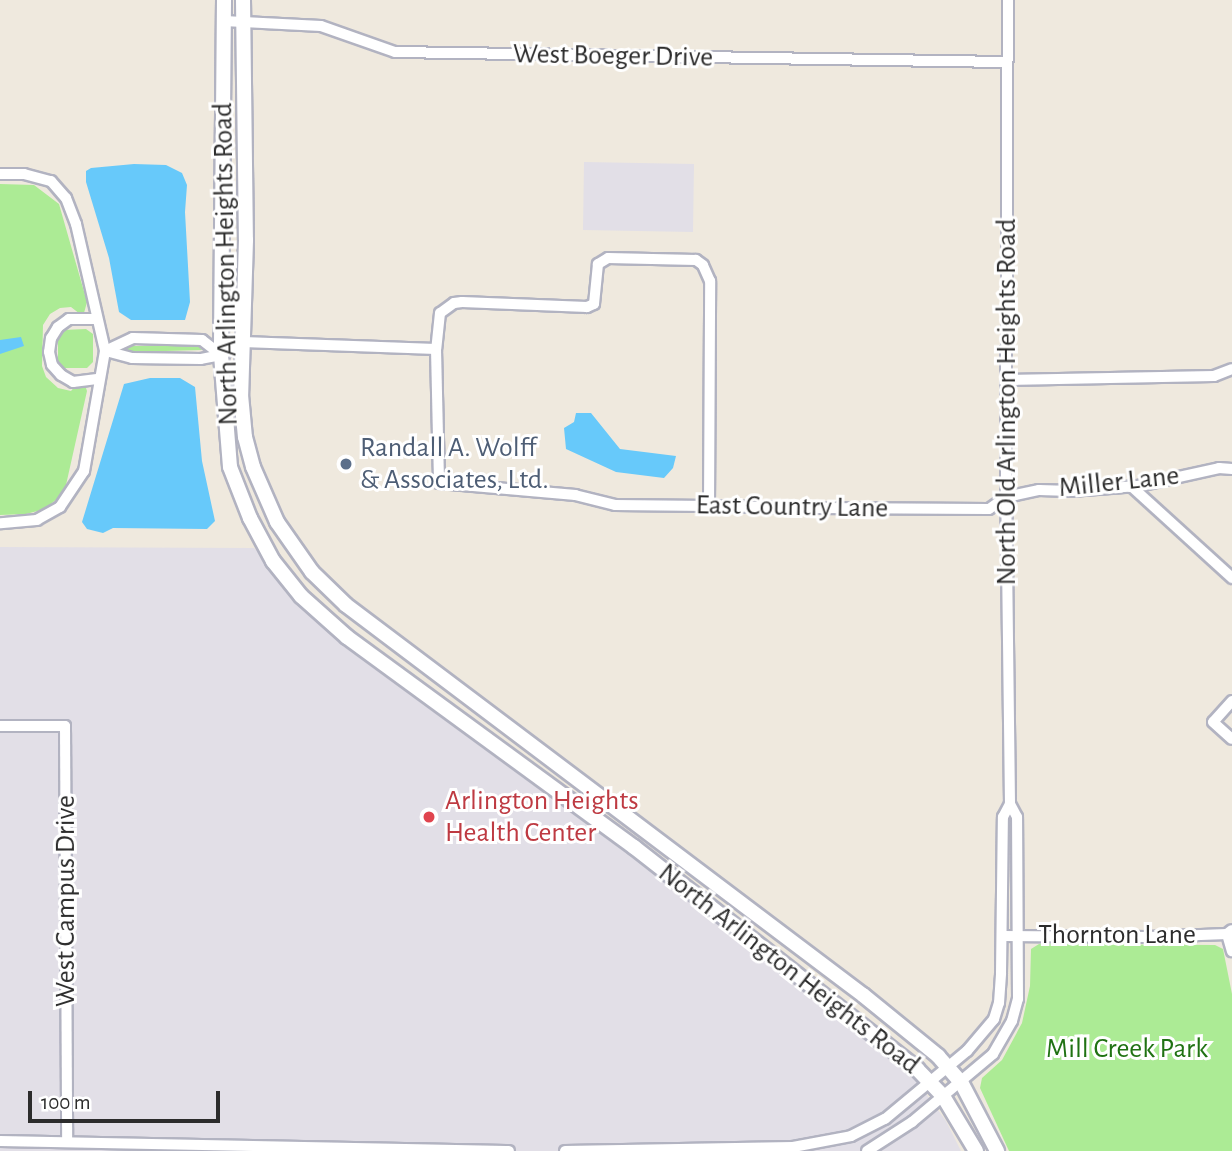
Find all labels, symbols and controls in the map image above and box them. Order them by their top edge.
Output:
street label: West Boeger Drive [513,37,713,75]
street label: North Arlington Heights Road [206,102,246,426]
street label: North Old Arlington Heights Road [990,219,1024,585]
place label: Randall A. Wolff & Associates, Ltd. [360,431,549,497]
marker: Randall A. Wolff & Associates, Ltd. [338,456,354,472]
street label: Miller Lane [1057,459,1181,505]
street label: East Country Lane [695,489,889,525]
place label: Arlington Heights Health Center [445,784,639,850]
street label: West Campus Drive [49,795,83,1007]
marker: Arlington Heights Health Center [419,807,439,827]
street label: North Arlington Heights Road [651,856,927,1082]
street label: Thornton Lane [1038,918,1196,952]
park label: Mill Creek Park [1046,1032,1208,1066]
scale bar [32,1078,224,1122]
text: 100 m [41,1092,91,1113]

